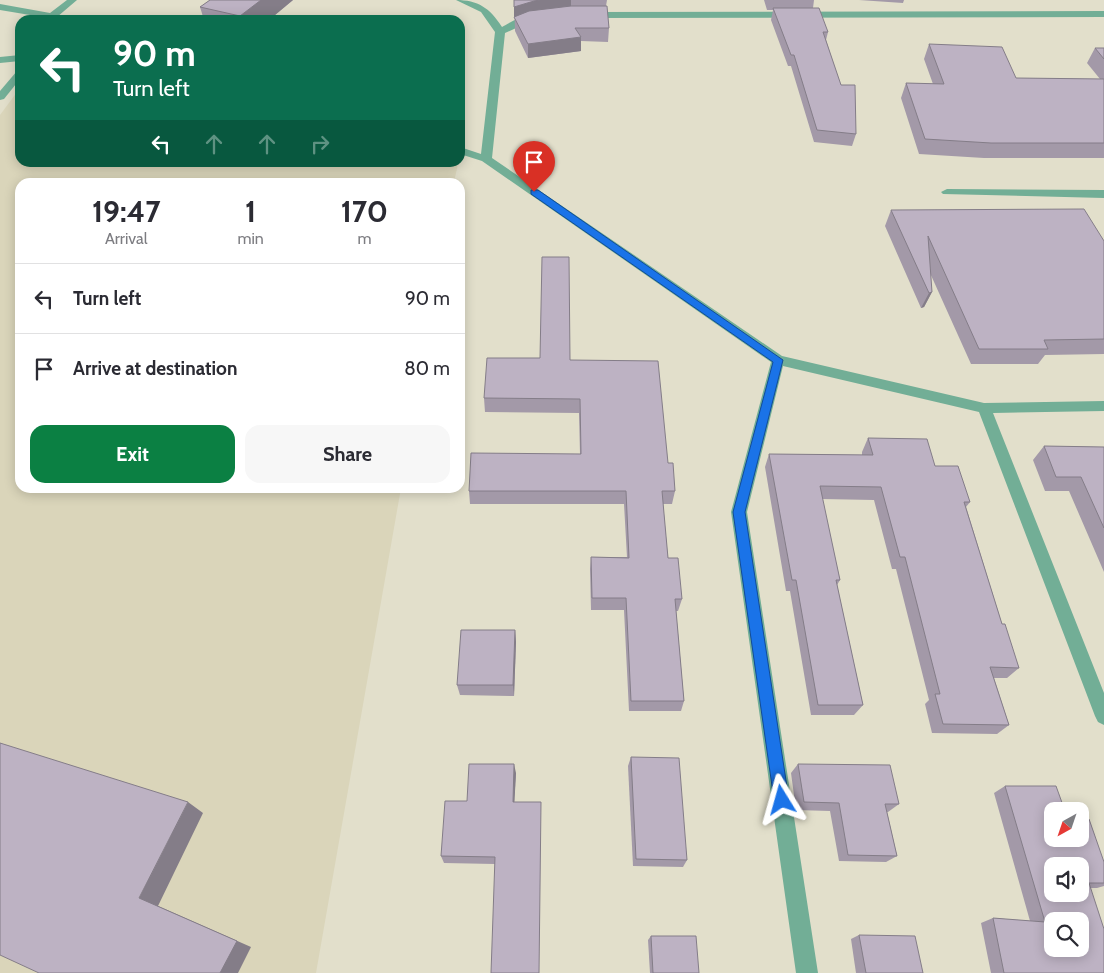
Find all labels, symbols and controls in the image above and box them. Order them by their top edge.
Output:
text: 90 m [113,32,196,75]
icon: left [30,35,95,100]
text: Turn left [113,75,190,102]
icon: left [147,130,175,158]
icon: ahead [200,130,228,158]
icon: ahead [253,130,281,158]
icon: right [306,130,334,158]
pin [513,141,555,192]
icon: arrive [520,148,548,176]
text: 19:47 [92,193,160,230]
text: 1 [245,193,256,230]
text: 170 [341,193,388,230]
text: Arrival [105,229,148,248]
text: min [237,229,264,248]
text: m [357,229,371,248]
icon: left [30,285,58,313]
text: Turn left [73,287,141,310]
text: 90 m [405,287,450,310]
icon: arrive [30,355,58,383]
text: Arrive at destination [73,357,237,380]
text: 80 m [404,357,450,380]
button: Exit [30,425,235,483]
button: Share [245,425,450,483]
position arrow [755,773,807,825]
north arrow [1044,802,1089,848]
map controls [1044,802,1089,957]
button: sound [1044,857,1089,902]
button: search [1044,912,1089,957]

